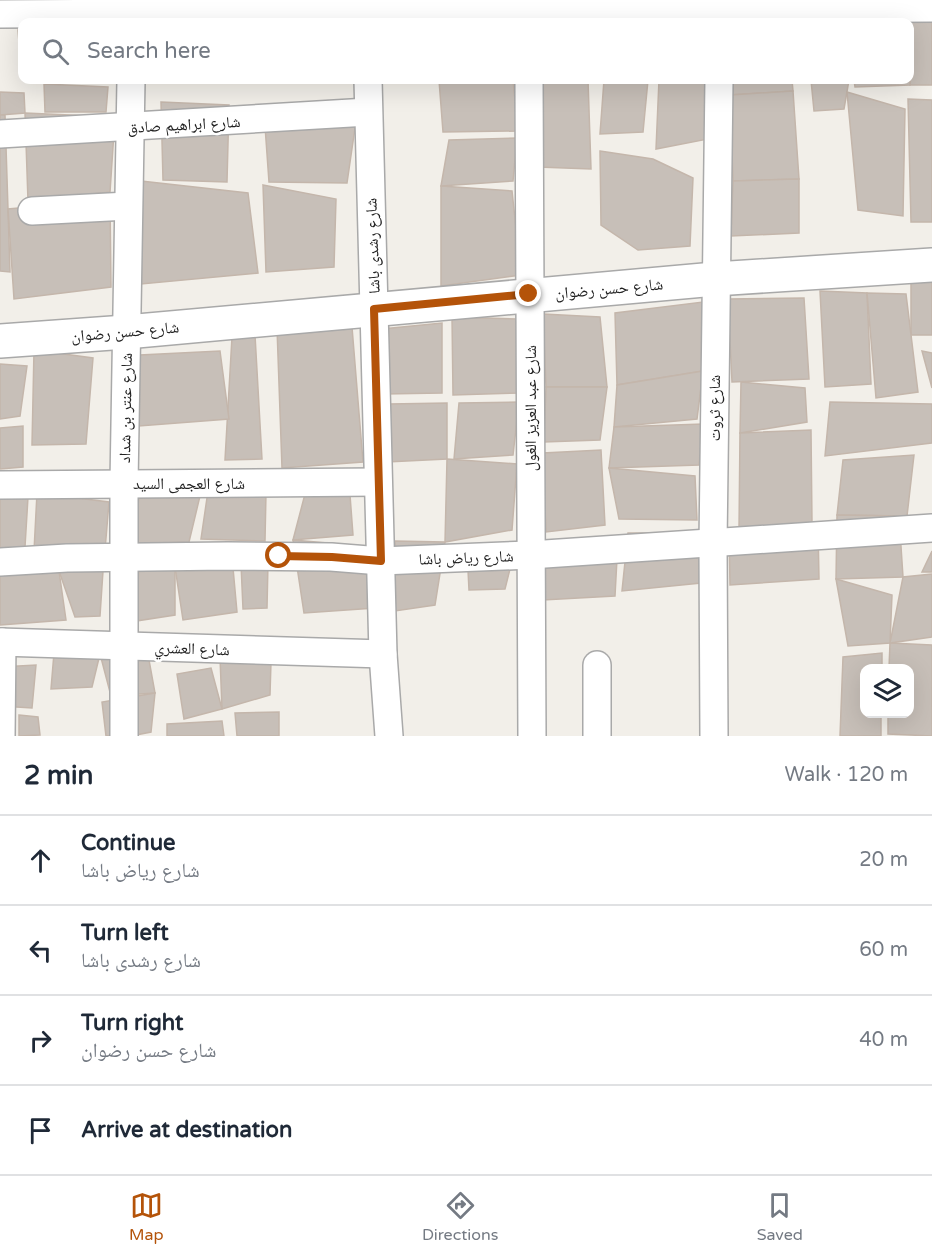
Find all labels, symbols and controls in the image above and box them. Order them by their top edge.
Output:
search box [18,18,914,84]
icon: search [39,35,72,68]
text: Search here [87,38,211,64]
street label: شارع ابراهيم صادق [127,112,241,138]
street label: شارع رشدى باشا [361,198,385,294]
street label: شارع حسن رضوان [554,274,664,304]
route end [515,280,541,306]
street label: شارع حسن رضوان [70,317,180,347]
street label: شارع عبد العزيز الغول [521,345,541,471]
street label: شارع عنتر بن شداد [115,353,137,463]
street label: شارع ثروت [705,375,725,441]
street label: شارع العجمى السيد [133,474,245,494]
route start [265,542,291,568]
street label: شارع رياض باشا [418,546,514,570]
street label: شارع العشري [154,638,230,662]
map controls [860,664,914,718]
button: layers [860,664,914,718]
text: 2 min [24,760,93,791]
text: Walk · 120 m [785,763,908,787]
text: Continue [81,830,176,856]
icon: ahead [24,844,57,877]
text: 20 m [859,848,908,872]
text: شارع رياض باشا [81,859,200,883]
text: Turn left [81,920,169,946]
icon: left [24,934,57,967]
text: 60 m [859,938,908,962]
text: شارع رشدى باشا [81,949,201,973]
text: Turn right [81,1010,183,1036]
icon: right [24,1024,57,1057]
text: 40 m [859,1028,908,1052]
text: شارع حسن رضوان [81,1039,216,1063]
icon: arrive [24,1114,57,1147]
text: Arrive at destination [81,1117,292,1143]
tab: Map [129,1189,164,1245]
tab: Directions [422,1189,498,1245]
tab: Saved [757,1189,803,1245]

